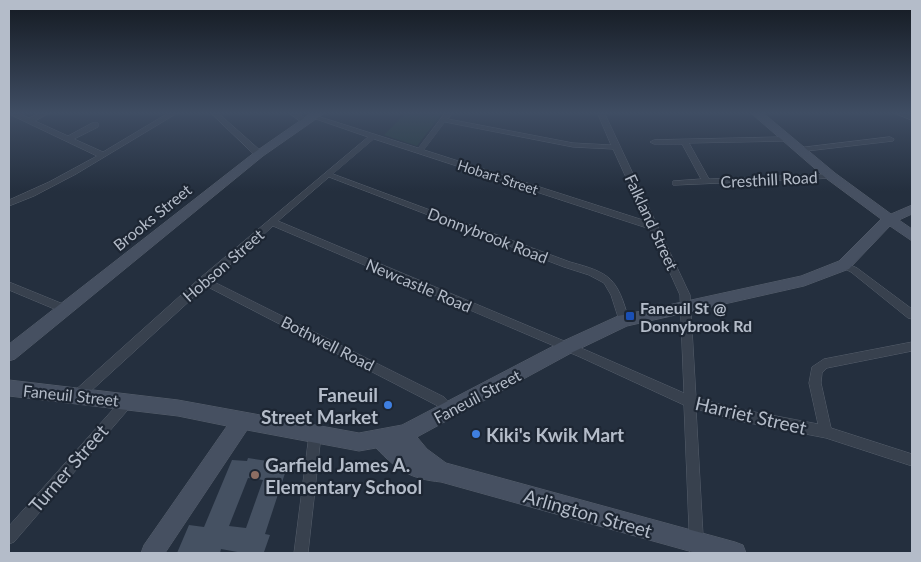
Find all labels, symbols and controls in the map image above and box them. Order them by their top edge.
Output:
street label: Hobart Street [456,156,540,198]
street label: Cresthill Road [720,167,818,191]
street label: Falkland Street [621,171,683,273]
street label: Brooks Street [109,180,195,254]
street label: Donnybrook Road [425,203,551,267]
street label: Hobson Street [179,224,268,305]
street label: Newcastle Road [363,254,475,316]
place label: Faneuil St @ Donnybrook Rd [640,298,752,335]
marker: Faneuil St @ Donnybrook Rd [624,310,636,322]
street label: Bothwell Road [278,311,378,375]
street label: Faneuil Street [430,365,524,427]
street label: Faneuil Street [22,381,120,409]
place label: Faneuil Street Market [261,383,378,428]
street label: Harriet Street [693,391,809,439]
marker: Faneuil Street Market [382,399,394,411]
street label: Turner Street [24,419,112,517]
place label: Kiki's Kwik Mart [486,423,624,446]
marker: Kiki's Kwik Mart [470,428,482,440]
place label: Garfield James A. Elementary School [265,453,422,498]
marker: Garfield James A. Elementary School [249,469,261,481]
street label: Arlington Street [521,484,655,542]

